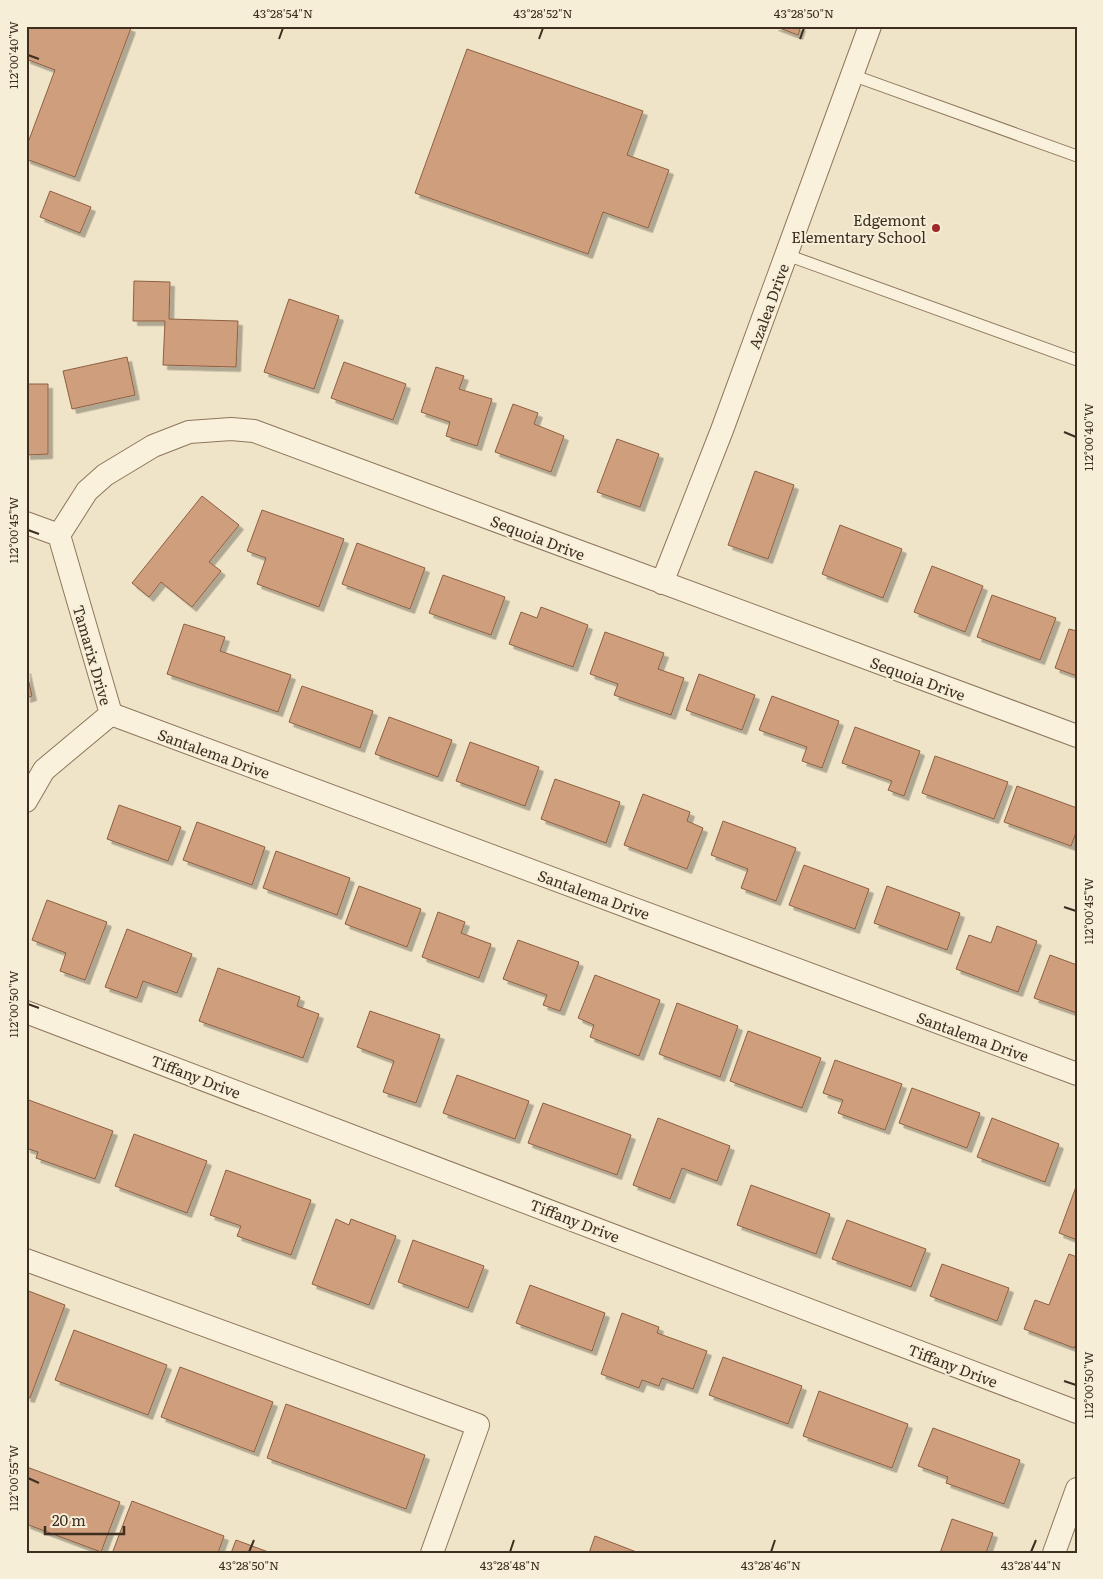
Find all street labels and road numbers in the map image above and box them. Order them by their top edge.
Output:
street label: Azalea Drive [742,260,794,352]
street label: Sequoia Drive [487,508,589,566]
street label: Tamarix Drive [68,602,118,708]
street label: Sequoia Drive [867,650,969,706]
street label: Santalema Drive [155,722,273,784]
street label: Santalema Drive [535,863,653,925]
street label: Santalema Drive [914,1005,1032,1067]
street label: Tiffany Drive [148,1048,244,1104]
street label: Tiffany Drive [527,1192,623,1248]
street label: Tiffany Drive [905,1337,1001,1393]

